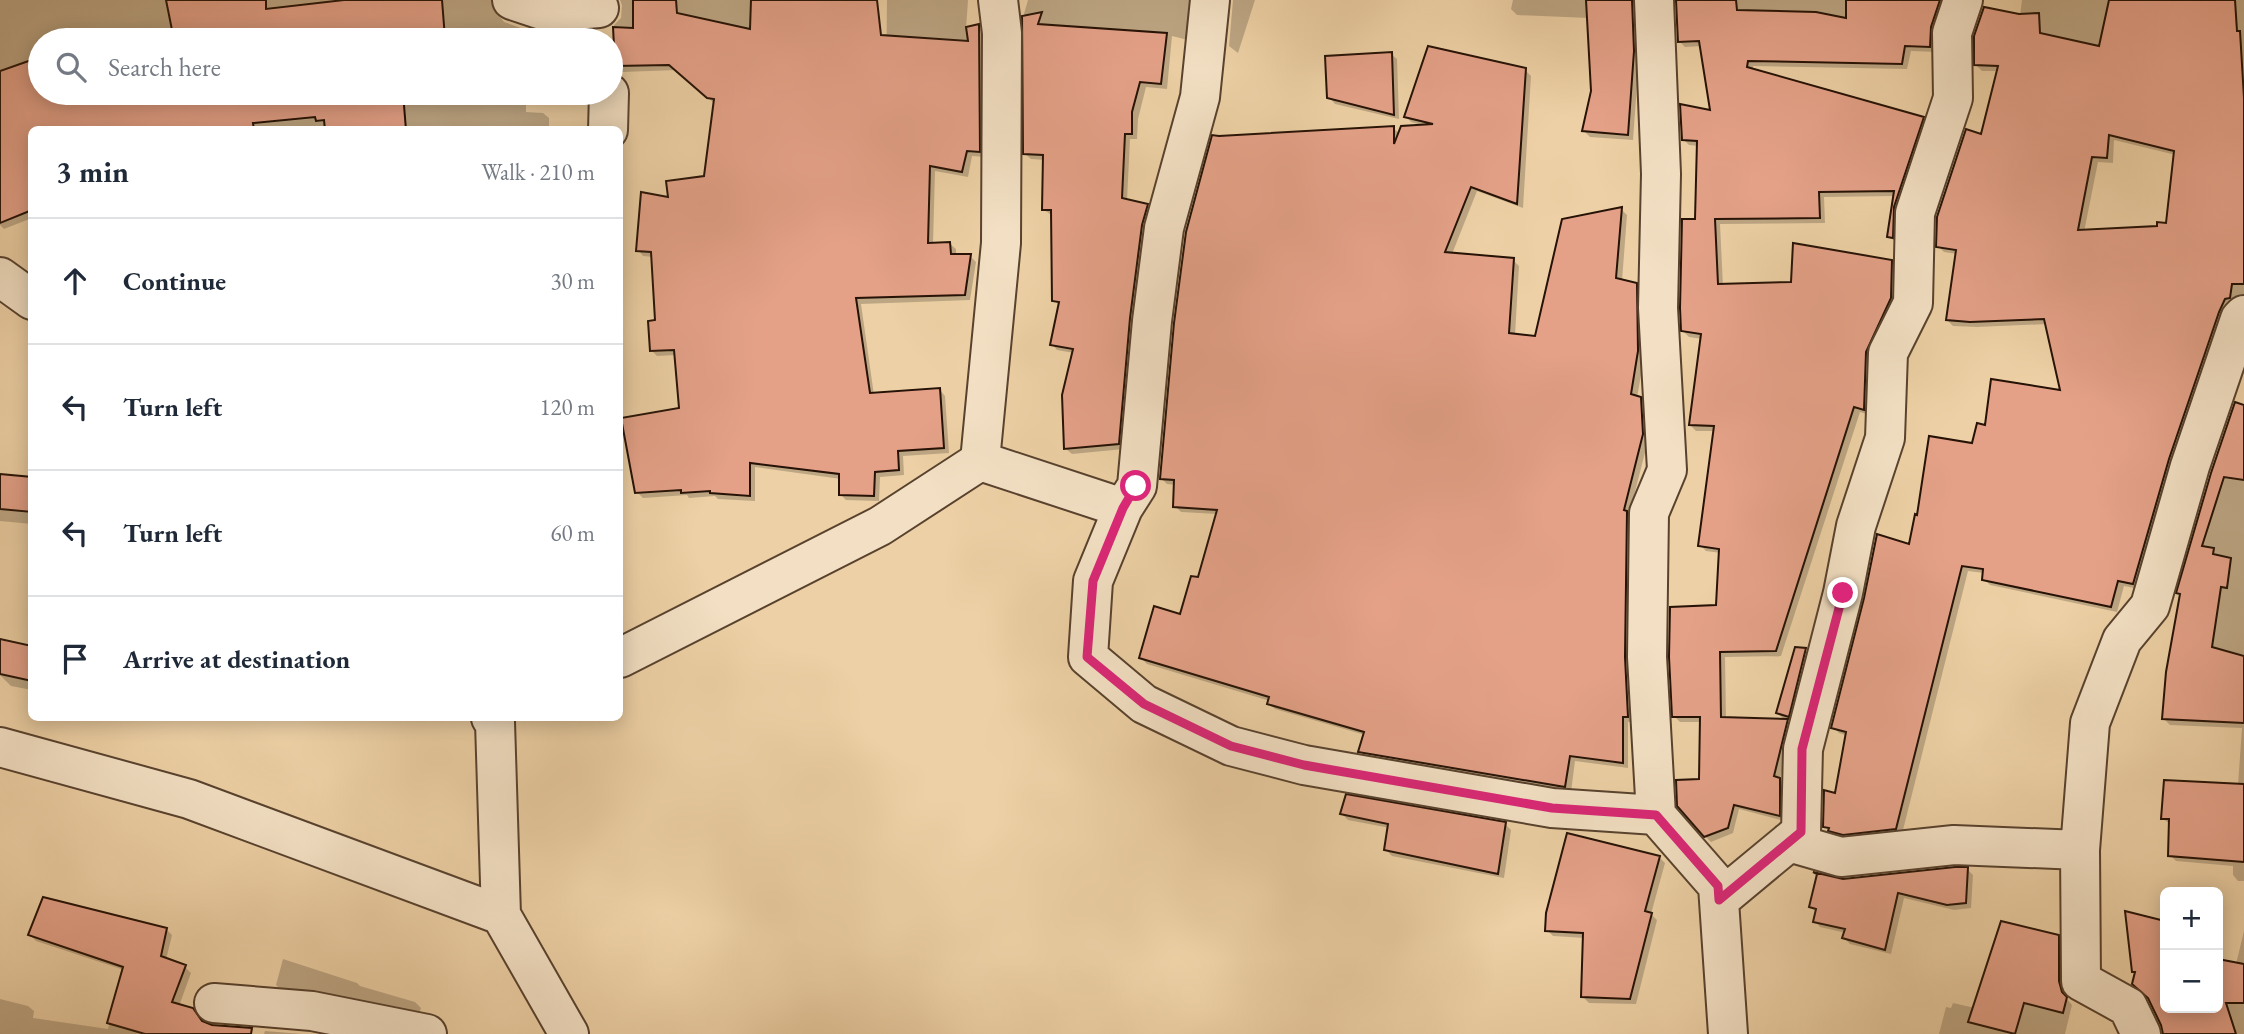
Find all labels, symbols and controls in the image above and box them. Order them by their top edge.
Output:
search box [28,28,623,105]
icon: search [52,48,90,86]
text: Search here [108,50,221,84]
text: 3 min [56,152,129,191]
text: Walk · 210 m [481,157,595,187]
icon: ahead [56,262,94,300]
text: Continue [123,264,226,298]
text: 30 m [550,266,595,296]
icon: left [56,388,94,426]
text: Turn left [123,390,222,424]
text: 120 m [539,392,595,422]
route start [1120,470,1151,501]
icon: left [56,514,94,552]
text: Turn left [123,516,222,550]
text: 60 m [550,518,595,548]
route end [1827,577,1858,608]
icon: arrive [56,640,94,678]
text: Arrive at destination [123,642,350,676]
map controls [2160,887,2223,1013]
button: + [2160,887,2223,950]
button: − [2160,950,2223,1013]

